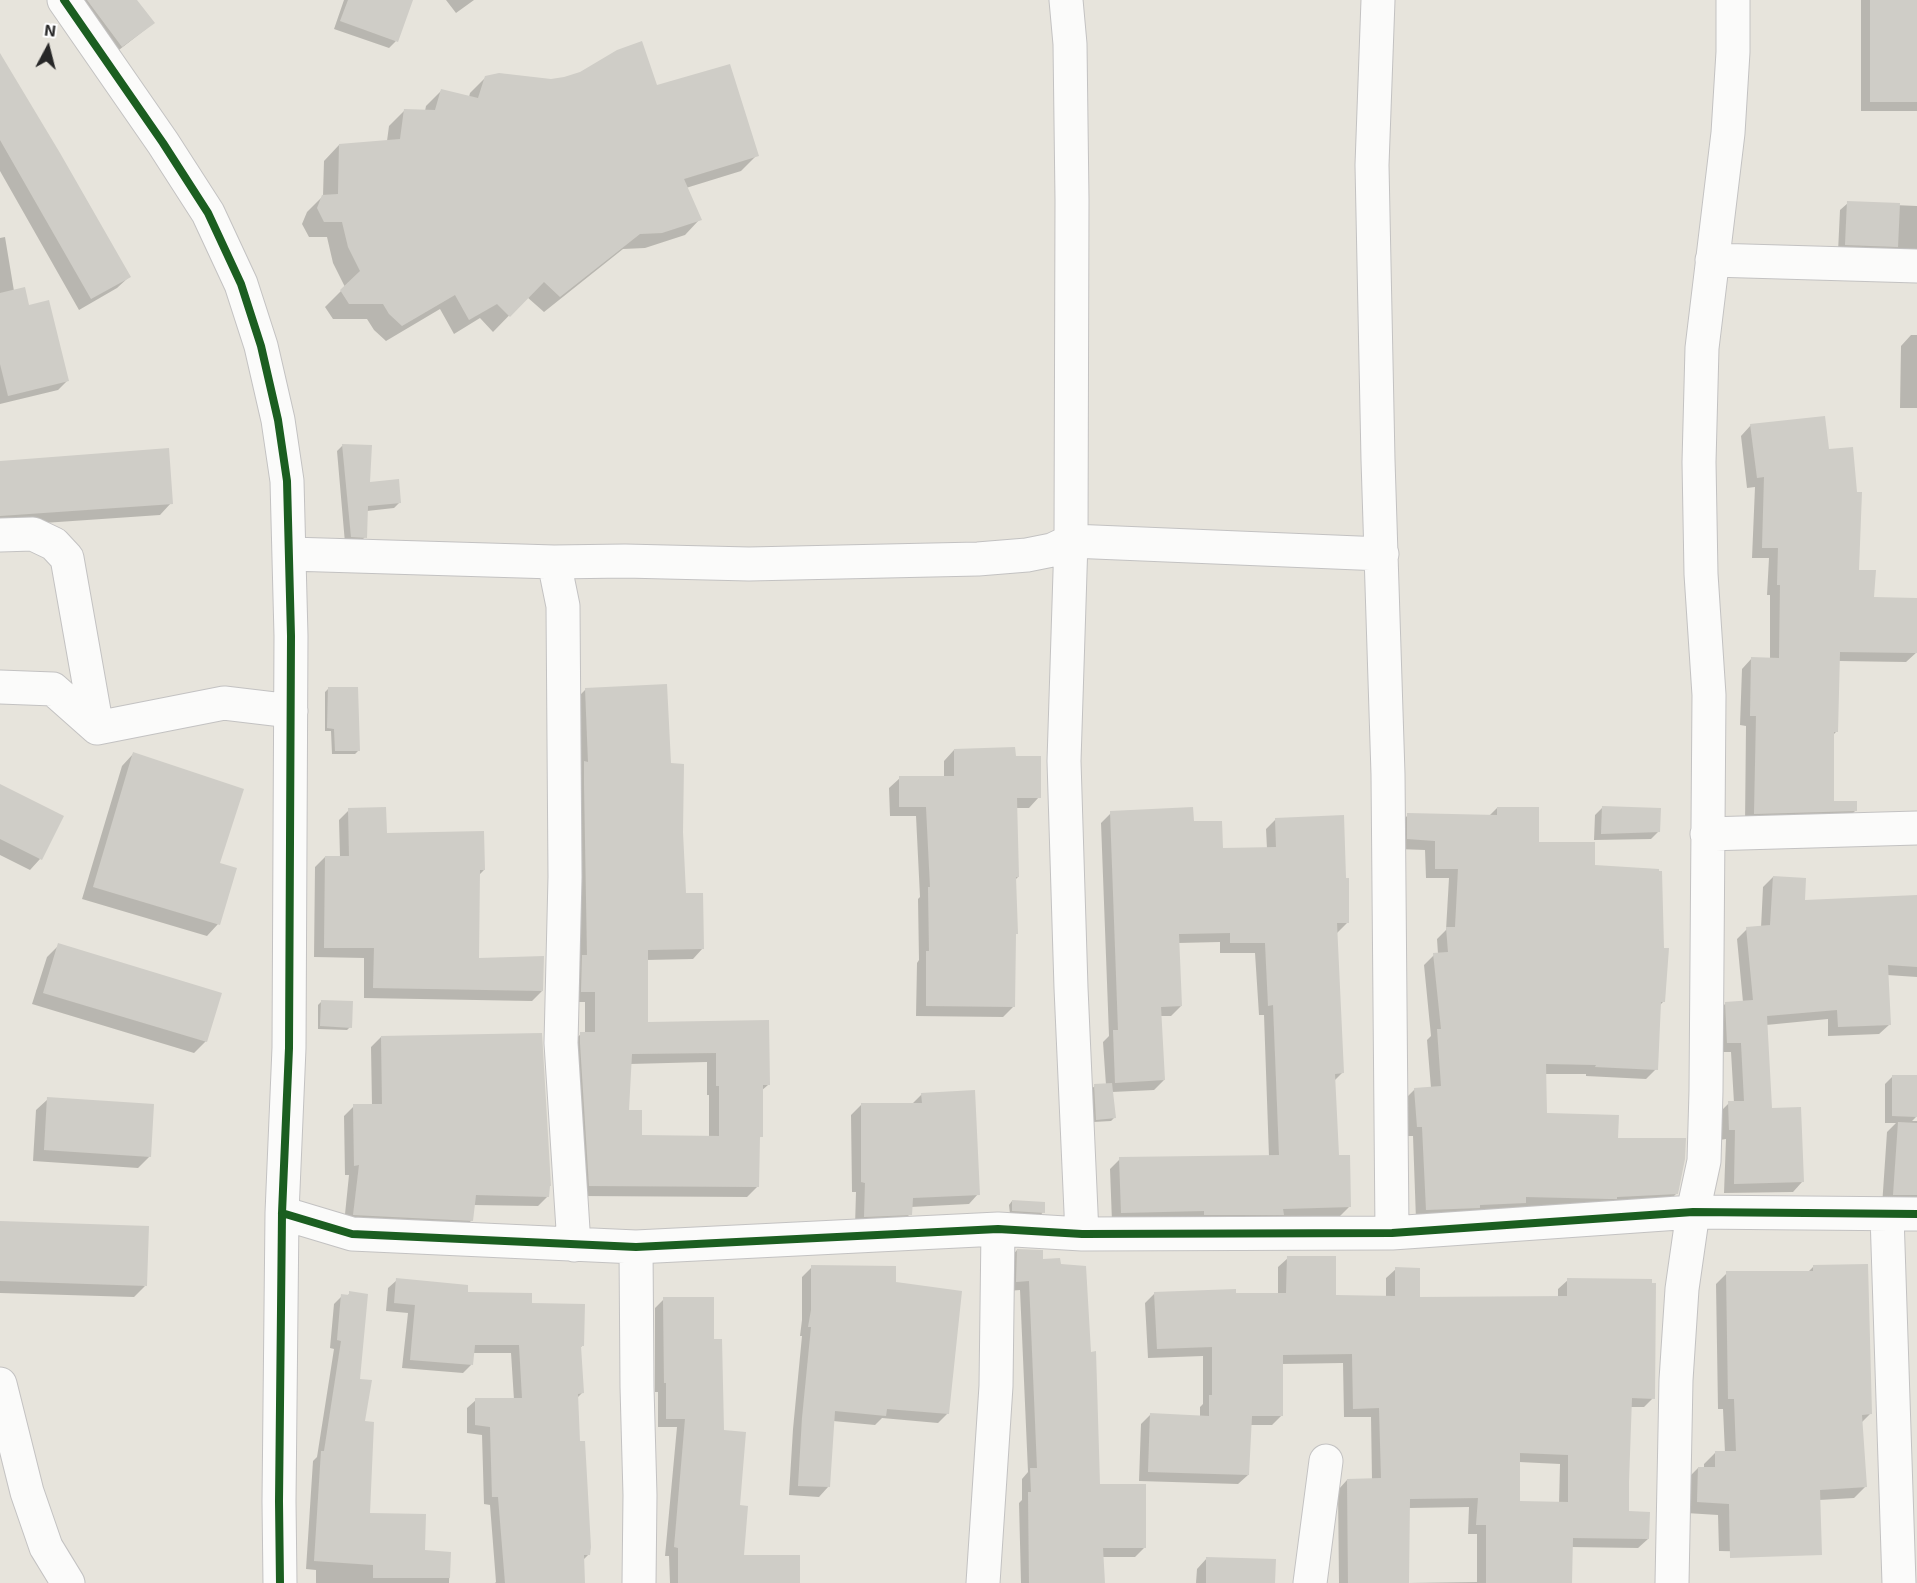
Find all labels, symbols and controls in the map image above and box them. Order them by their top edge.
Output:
north arrow [18,18,78,78]
text: N [43,20,57,40]

